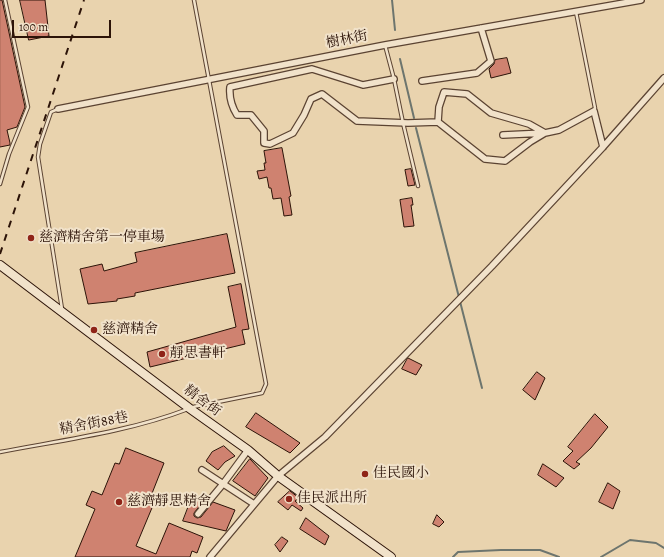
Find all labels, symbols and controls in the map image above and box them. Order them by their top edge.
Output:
scale bar [14,12,113,38]
text: 100 m [19,19,48,35]
street label: 樹林街 [325,28,369,52]
place label: 慈濟精舍第一停車場 [39,230,165,246]
marker: 慈濟精舍第一停車場 [26,233,36,243]
place label: 慈濟精舍 [102,322,158,338]
marker: 慈濟精舍 [89,325,99,335]
place label: 靜思書軒 [170,346,226,362]
marker: 靜思書軒 [157,349,167,359]
street label: 精舍街 [180,382,224,420]
street label: 精舍街88巷 [58,409,130,439]
place label: 佳民國小 [373,466,429,482]
marker: 佳民國小 [360,469,370,479]
place label: 佳民派出所 [297,491,367,507]
place label: 慈濟靜思精舍 [127,494,211,510]
marker: 佳民派出所 [284,494,294,504]
marker: 慈濟靜思精舍 [114,497,124,507]

